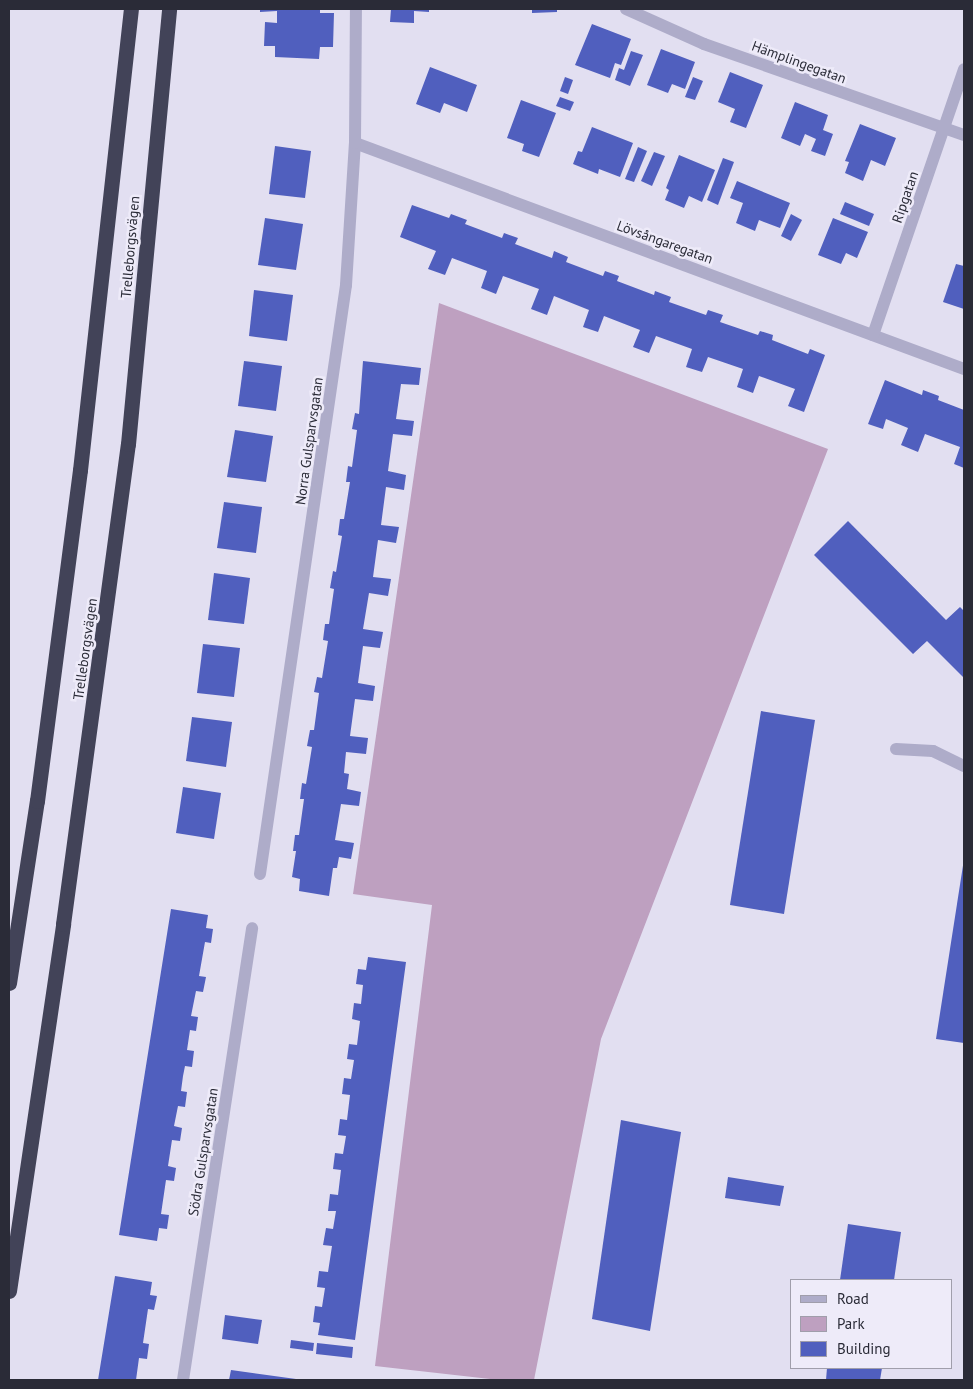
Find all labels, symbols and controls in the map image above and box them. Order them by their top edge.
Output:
street label: Hämplingegatan [750,37,848,87]
street label: Ripgatan [888,169,922,225]
street label: Trelleborgsvägen [117,195,143,299]
street label: Lövsångaregatan [615,217,715,267]
street label: Norra Gulsparvsgatan [292,376,326,506]
street label: Trelleborgsvägen [70,597,100,701]
street label: Södra Gulsparvsgatan [185,1087,221,1217]
legend [790,1279,953,1369]
text: Road [837,1289,869,1308]
text: Park [837,1314,865,1333]
text: Building [837,1339,891,1358]

